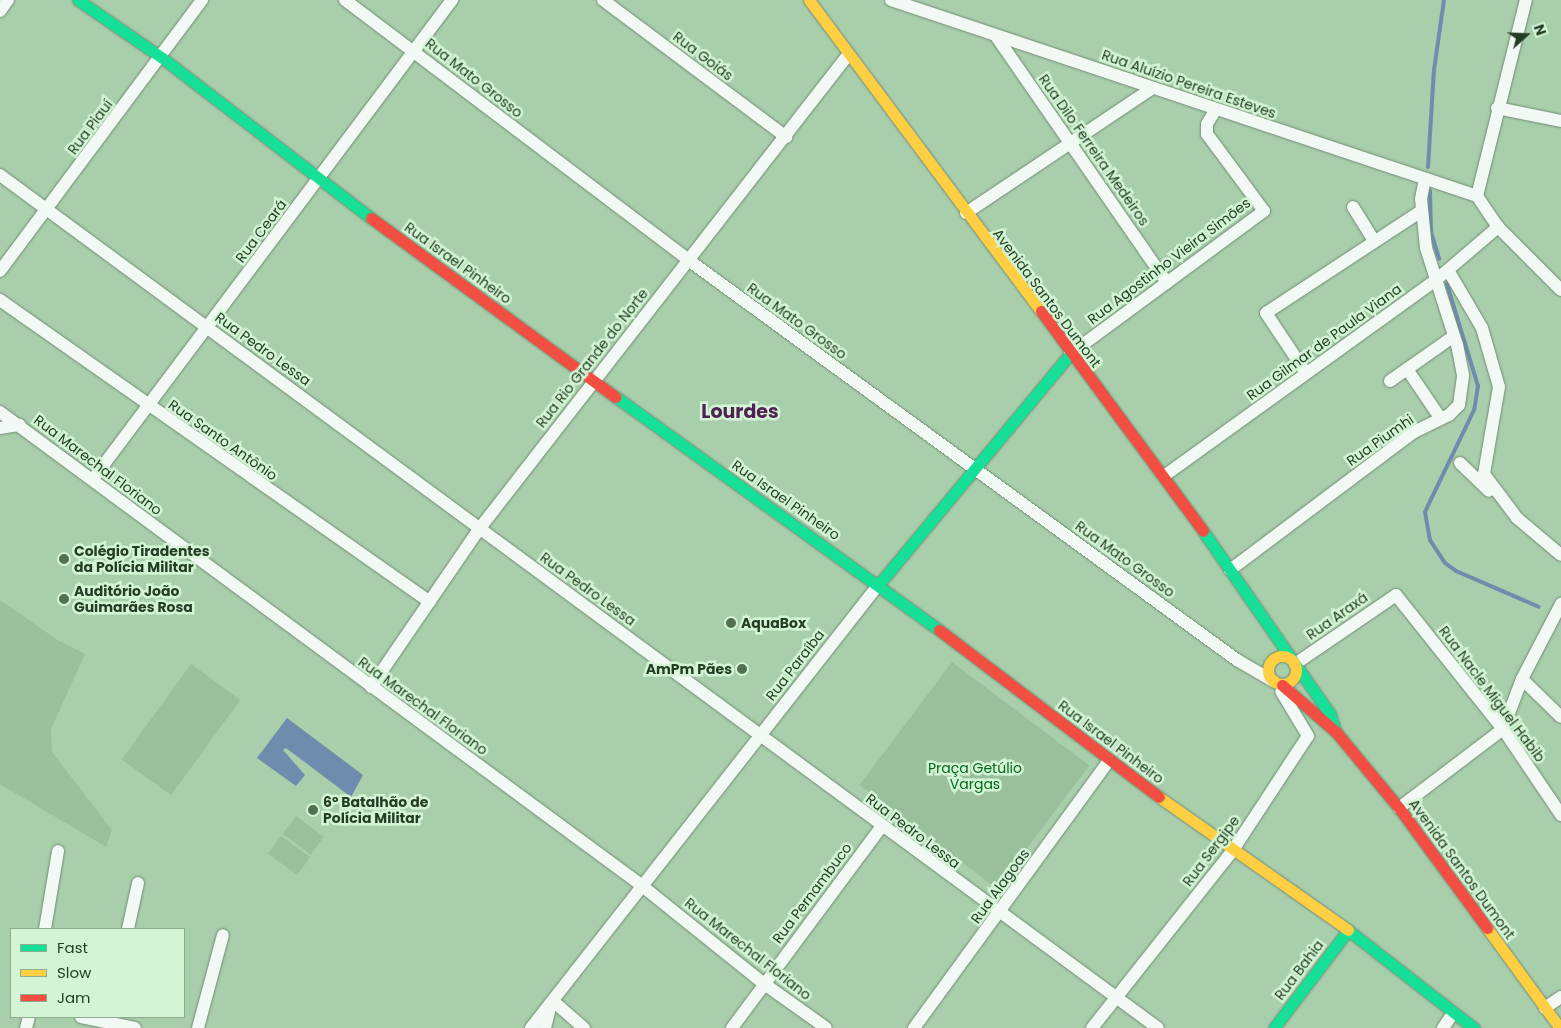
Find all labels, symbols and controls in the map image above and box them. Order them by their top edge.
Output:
north arrow [1501,10,1551,60]
text: N [1529,22,1551,38]
street label: Rua Goiás [670,28,736,84]
street label: Rua Mato Grosso [422,35,526,121]
street label: Rua Aluízio Pereira Esteves [1100,46,1278,122]
street label: Rua Dilo Ferreira Medeiros [1035,71,1153,229]
street label: Rua Piauí [64,96,116,158]
street label: Rua Agostinho Vieira Simões [1084,194,1254,328]
street label: Rua Ceará [232,196,290,266]
street label: Rua Israel Pinheiro [401,219,515,307]
street label: Avenida Santos Dumont [989,225,1105,371]
street label: Rua Mato Grosso [744,279,850,363]
street label: Rua Gilmar de Paula Viana [1243,280,1405,404]
street label: Rua Rio Grande do Norte [533,285,651,431]
street label: Rua Pedro Lessa [212,309,314,389]
street label: Rua Santo Antônio [165,396,281,484]
district label: Lourdes [701,401,779,423]
street label: Rua Marechal Floriano [31,411,165,519]
street label: Rua Piumhi [1343,411,1417,469]
street label: Rua Israel Pinheiro [729,456,843,544]
street label: Rua Mato Grosso [1072,517,1178,601]
place label: Colégio Tiradentes da Polícia Militar [74,543,209,576]
street label: Rua Pedro Lessa [537,549,639,629]
marker: Colégio Tiradentes da Polícia Militar [58,553,70,565]
place label: Auditório João Guimarães Rosa [74,583,193,616]
street label: Rua Araxá [1303,589,1371,643]
marker: Auditório João Guimarães Rosa [58,593,70,605]
place label: AquaBox [741,615,806,631]
marker: AquaBox [725,617,737,629]
street label: Rua Nacle Miguel Habib [1435,623,1549,765]
street label: Rua Paraíba [762,626,828,704]
street label: Rua Marechal Floriano [355,653,491,759]
place label: AmPm Pães [646,661,732,677]
marker: AmPm Pães [736,663,748,675]
street label: Rua Israel Pinheiro [1055,697,1167,787]
park label: Praça Getúlio Vargas [928,760,1022,792]
street label: Rua Pedro Lessa [863,790,963,872]
place label: 6º Batalhão de Polícia Militar [323,794,428,826]
street label: Avenida Santos Dumont [1406,796,1518,942]
marker: 6º Batalhão de Polícia Militar [307,804,319,816]
street label: Rua Sergipe [1179,812,1243,890]
street label: Rua Pernambuco [769,839,855,947]
street label: Rua Alagoas [967,845,1033,927]
street label: Rua Marechal Floriano [681,894,815,1004]
legend [10,928,185,1018]
text: Fast [57,937,88,958]
street label: Rua Bahia [1271,937,1327,1003]
text: Slow [57,962,91,983]
text: Jam [57,987,91,1008]

